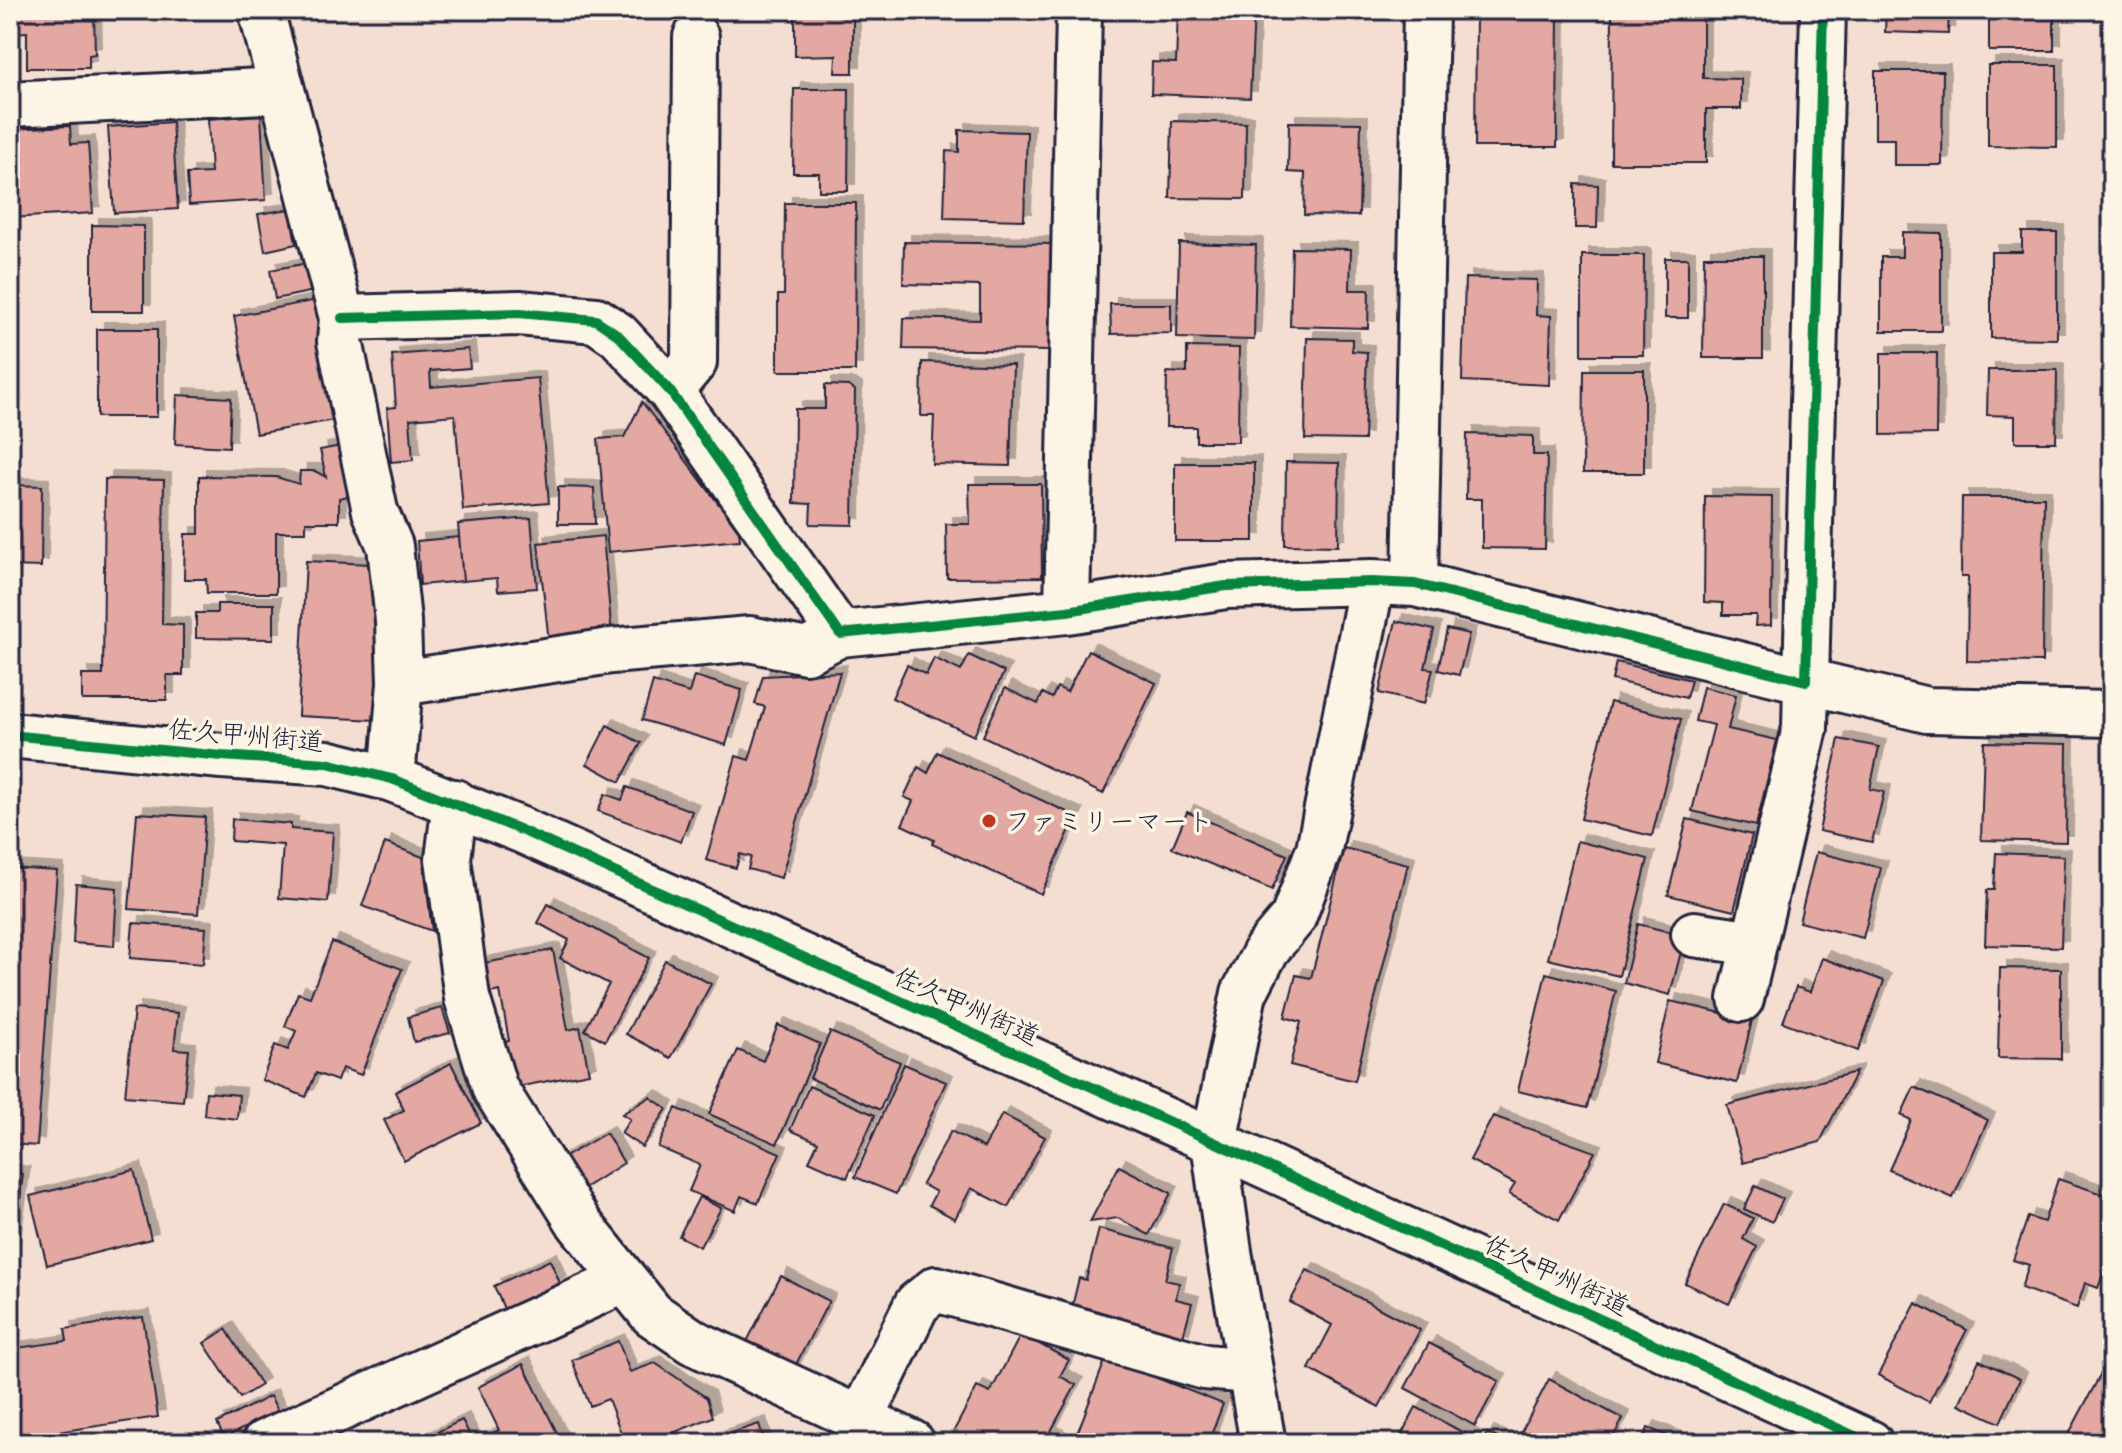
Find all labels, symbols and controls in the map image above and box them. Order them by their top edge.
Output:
street label: 佐久甲州街道 [167,716,325,762]
place label: ファミリーマート [1005,810,1214,841]
marker: ファミリーマート [980,812,998,830]
street label: 佐久甲州街道 [888,963,1043,1056]
street label: 佐久甲州街道 [1478,1231,1633,1326]

